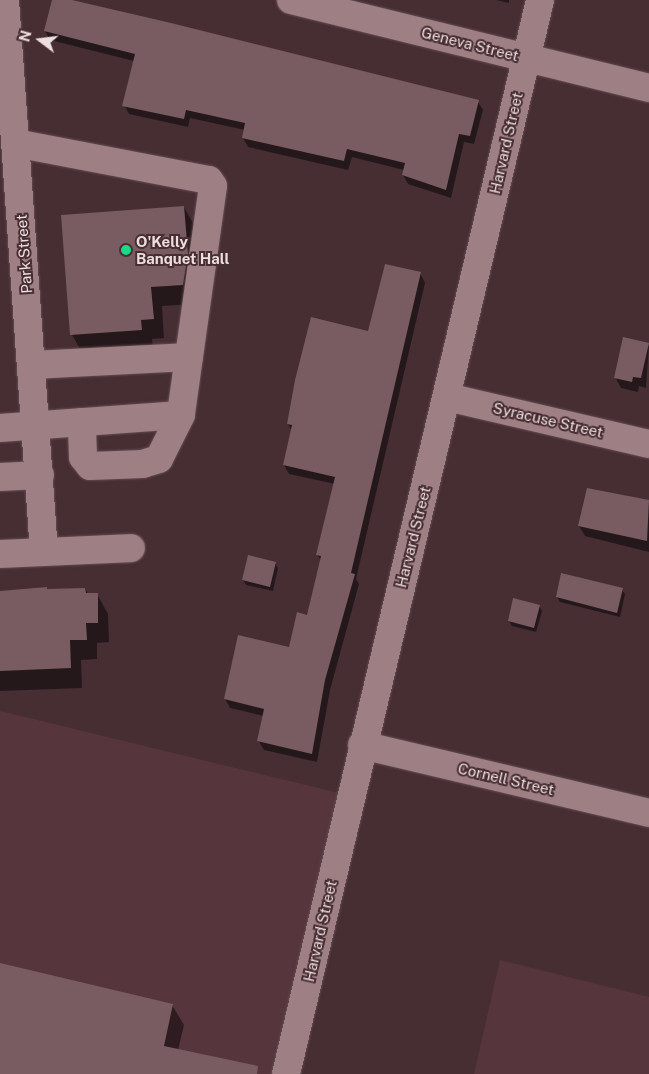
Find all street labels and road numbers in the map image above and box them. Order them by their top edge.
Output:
street label: Geneva Street [419,23,521,65]
street label: Harvard Street [486,90,526,196]
street label: Park Street [12,214,36,294]
street label: Syracuse Street [491,399,605,441]
street label: Harvard Street [392,485,434,589]
street label: Cornell Street [456,759,556,799]
street label: Harvard Street [300,878,340,984]

